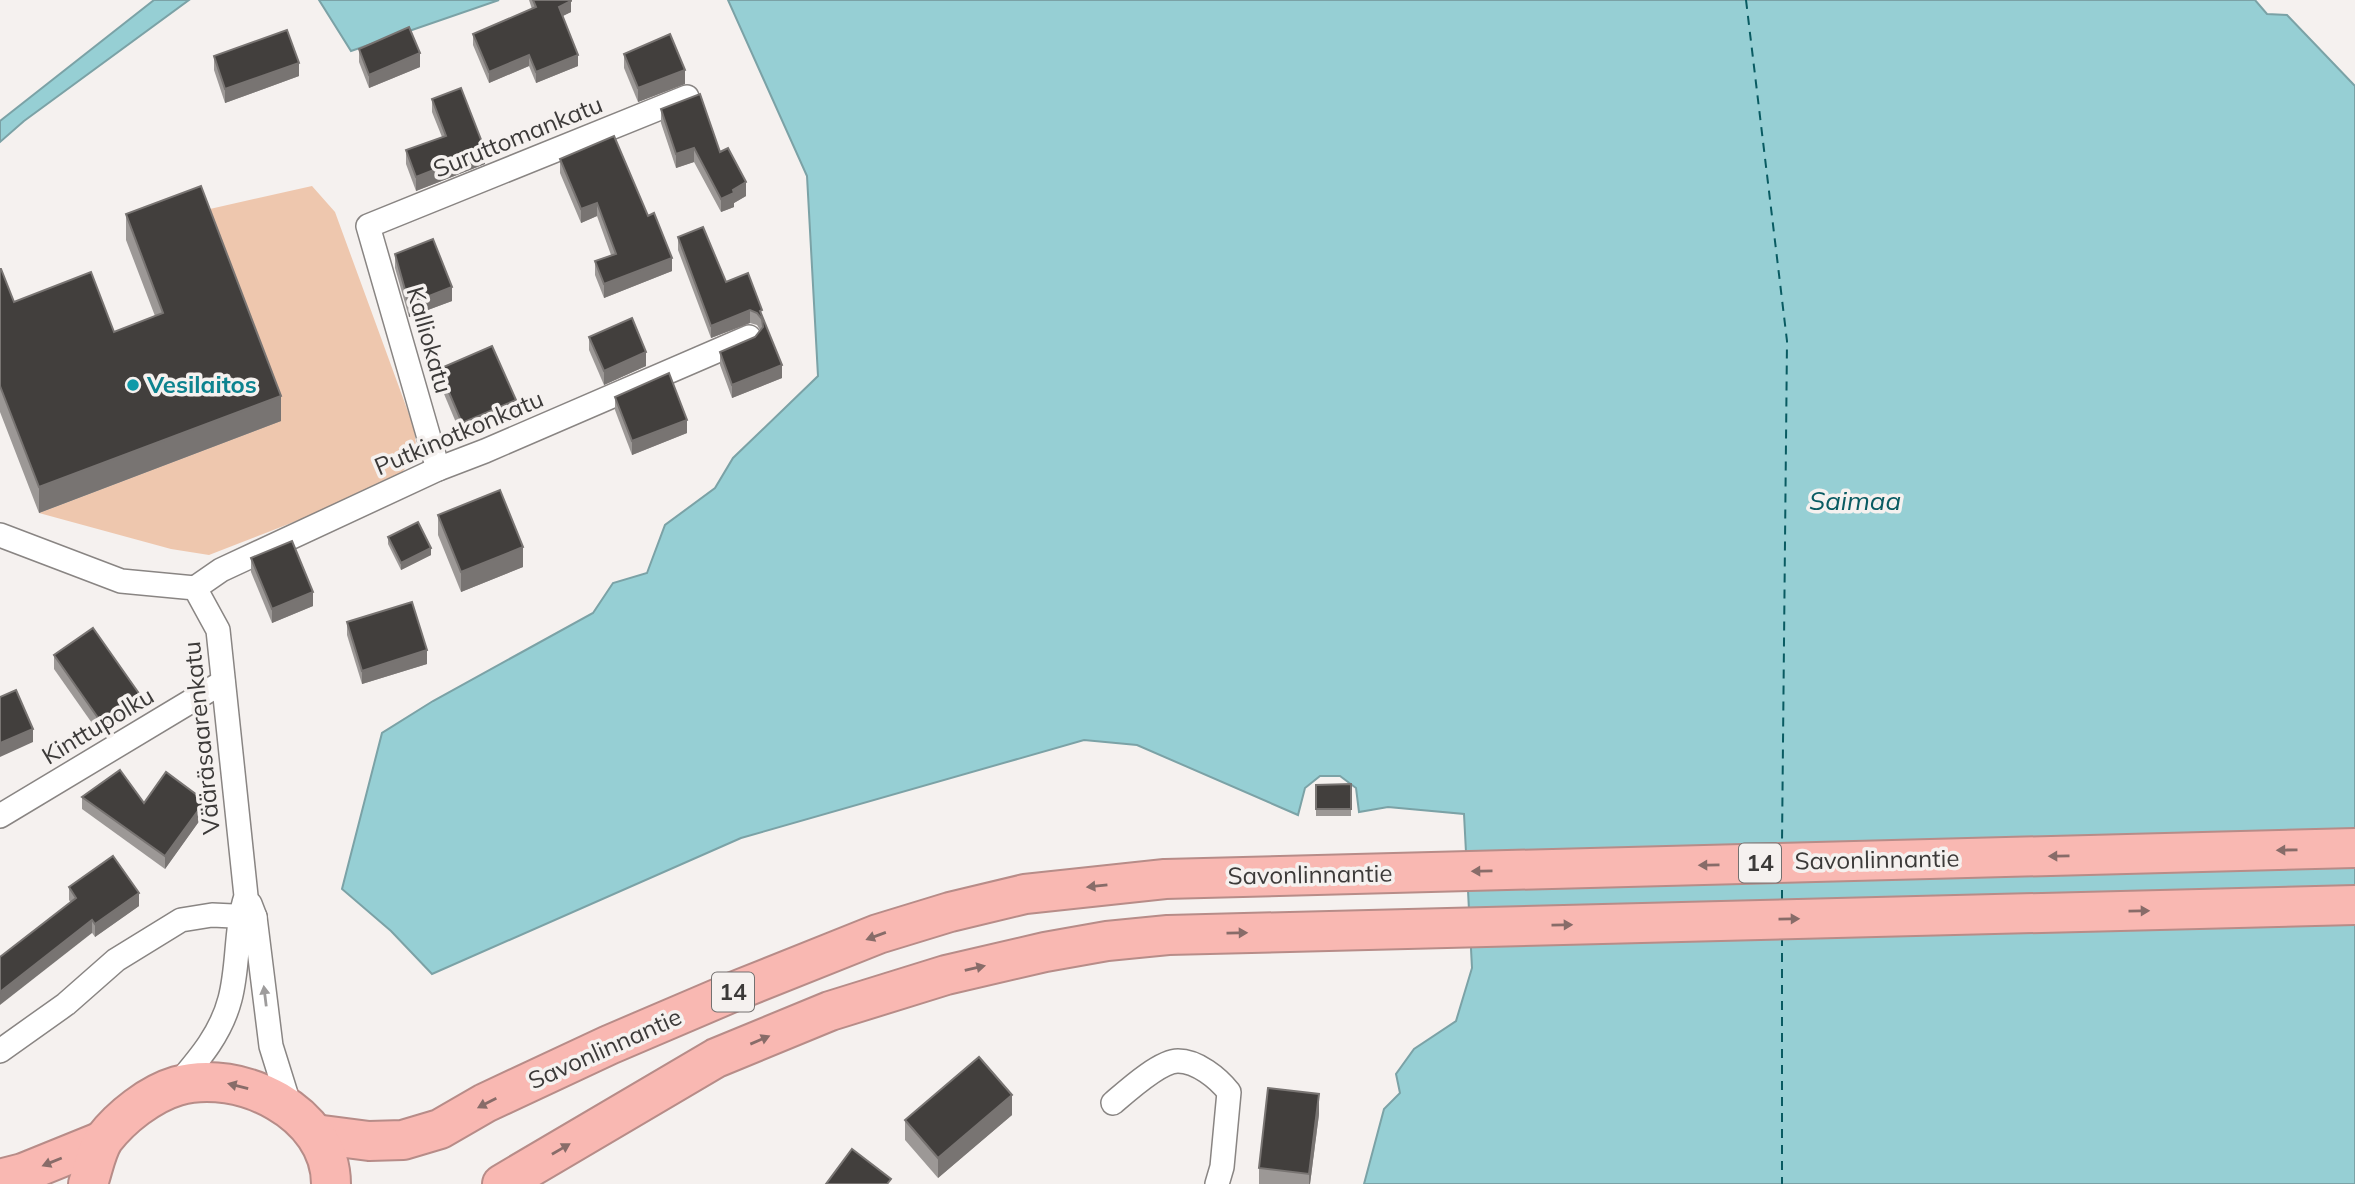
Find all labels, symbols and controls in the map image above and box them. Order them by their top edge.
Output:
street label: Suruttomankatu [429,88,607,184]
street label: Kalliokatu [400,283,459,396]
place label: Vesilaitos [146,369,257,399]
marker: Vesilaitos [125,377,141,393]
street label: Putkinotkonkatu [370,383,548,481]
water label: Saimaa [1809,484,1901,517]
street label: Vääräsaarenkatu [176,640,226,836]
street label: Kinttupolku [36,680,159,770]
street label: Savonlinnantie [1794,843,1960,875]
road number: 14 [1739,844,1781,883]
one-way arrow [2276,844,2298,856]
one-way arrow [2048,850,2070,861]
street label: Savonlinnantie [1227,858,1393,890]
one-way arrow [1698,859,1720,870]
one-way arrow [1471,865,1493,876]
one-way arrow [1086,880,1108,891]
one-way arrow [2129,905,2151,916]
one-way arrow [1779,914,1801,925]
one-way arrow [1551,919,1573,931]
one-way arrow [1226,927,1248,939]
one-way arrow [866,930,887,941]
one-way arrow [964,962,986,973]
road number: 14 [712,973,754,1012]
one-way arrow [259,985,270,1007]
street label: Savonlinnantie [523,1001,686,1095]
one-way arrow [750,1034,770,1046]
one-way arrow [227,1080,249,1091]
one-way arrow [477,1097,497,1108]
one-way arrow [551,1143,570,1156]
one-way arrow [41,1156,62,1167]

